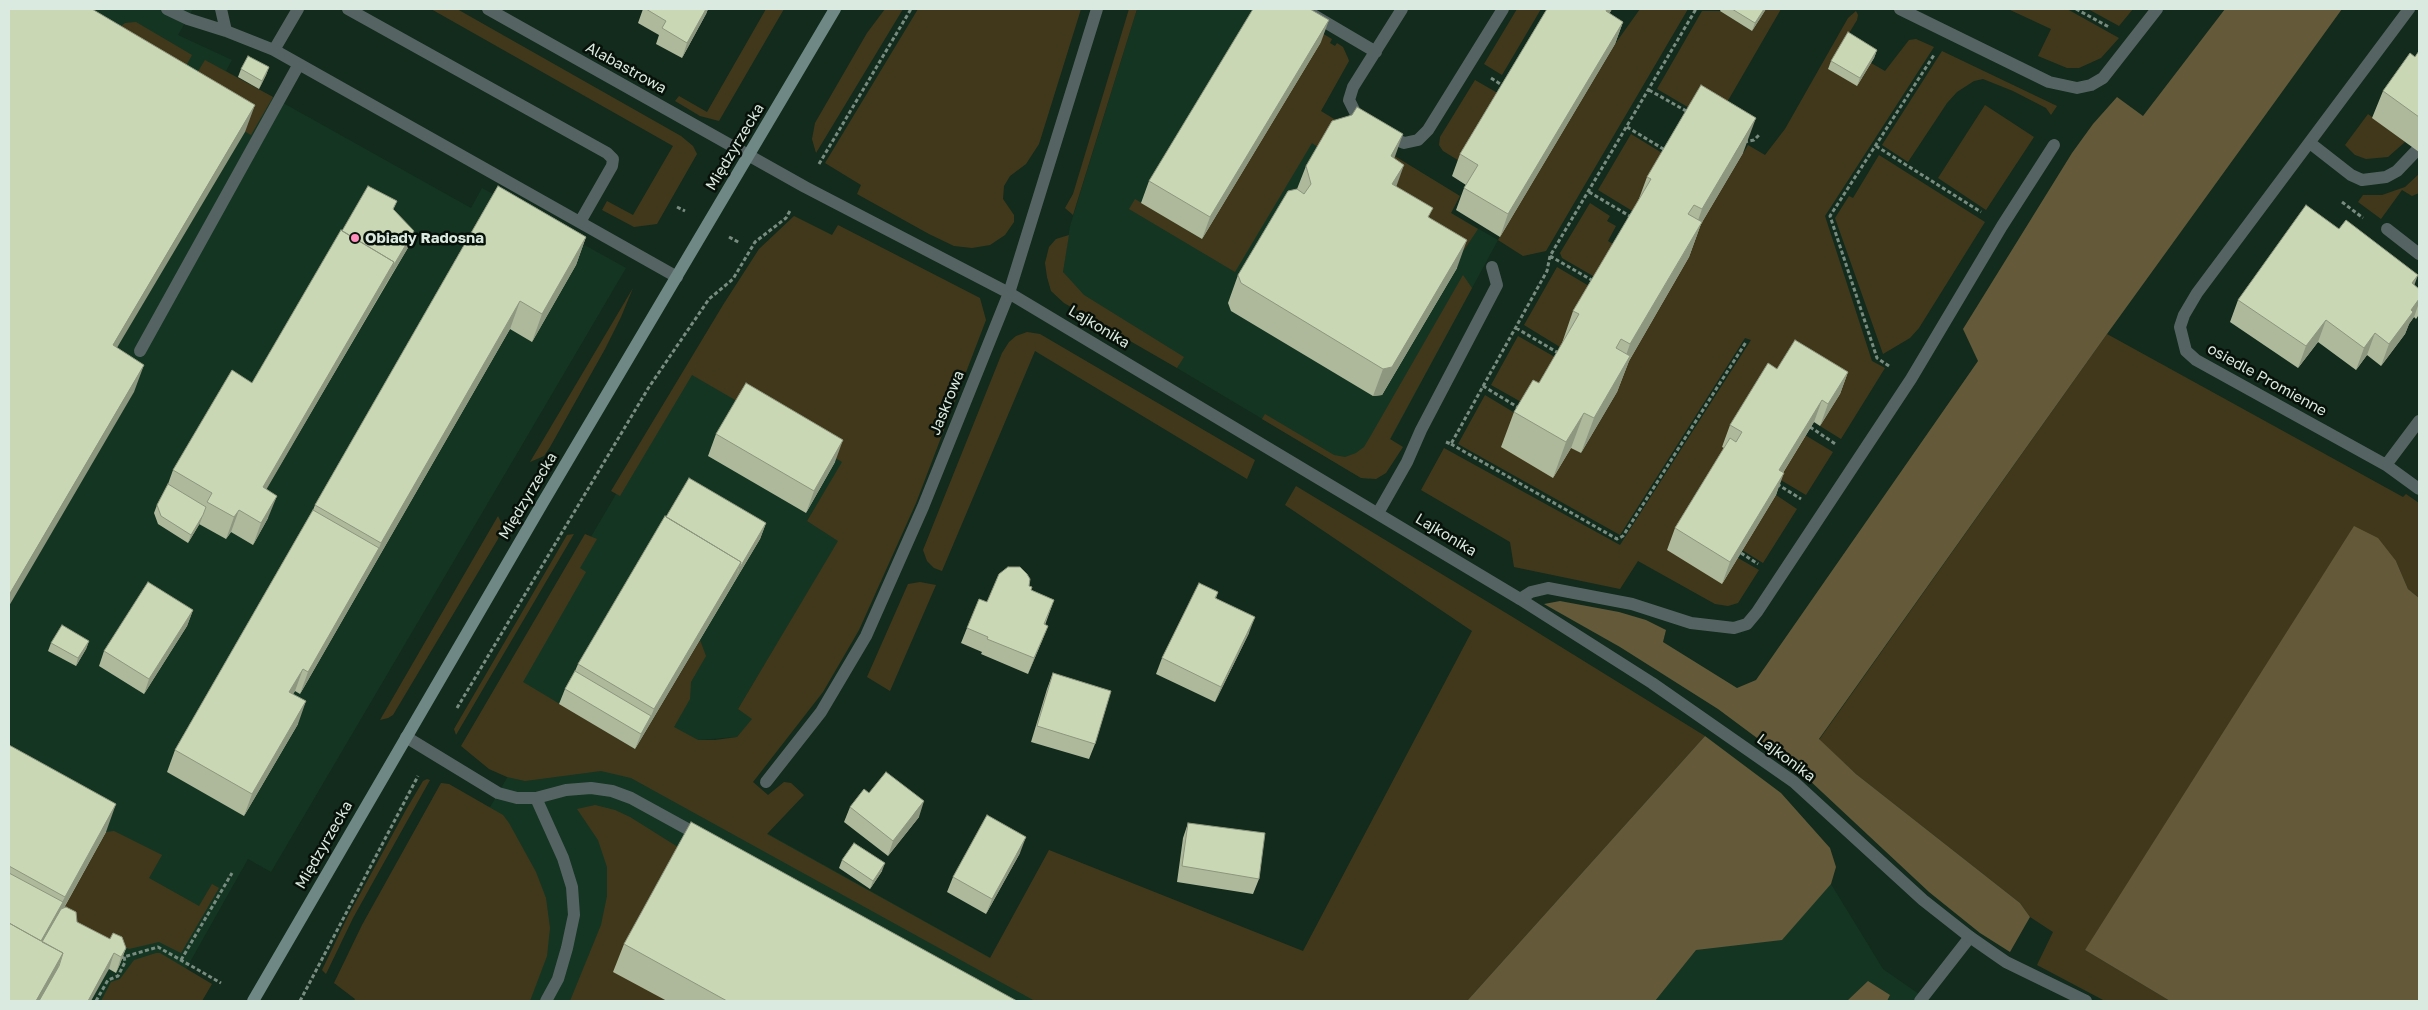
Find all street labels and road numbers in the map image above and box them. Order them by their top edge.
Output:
street label: Alabastrowa [582,38,670,98]
street label: Międzyrzecka [702,100,768,194]
street label: Lajkonika [1065,302,1133,352]
street label: osiedle Promienne [2204,340,2330,420]
street label: Jaskrowa [926,368,968,438]
street label: Międzyrzecka [495,449,561,543]
street label: Lajkonika [1412,510,1480,560]
street label: Lajkonika [1753,730,1819,786]
street label: Międzyrzecka [292,798,356,892]

